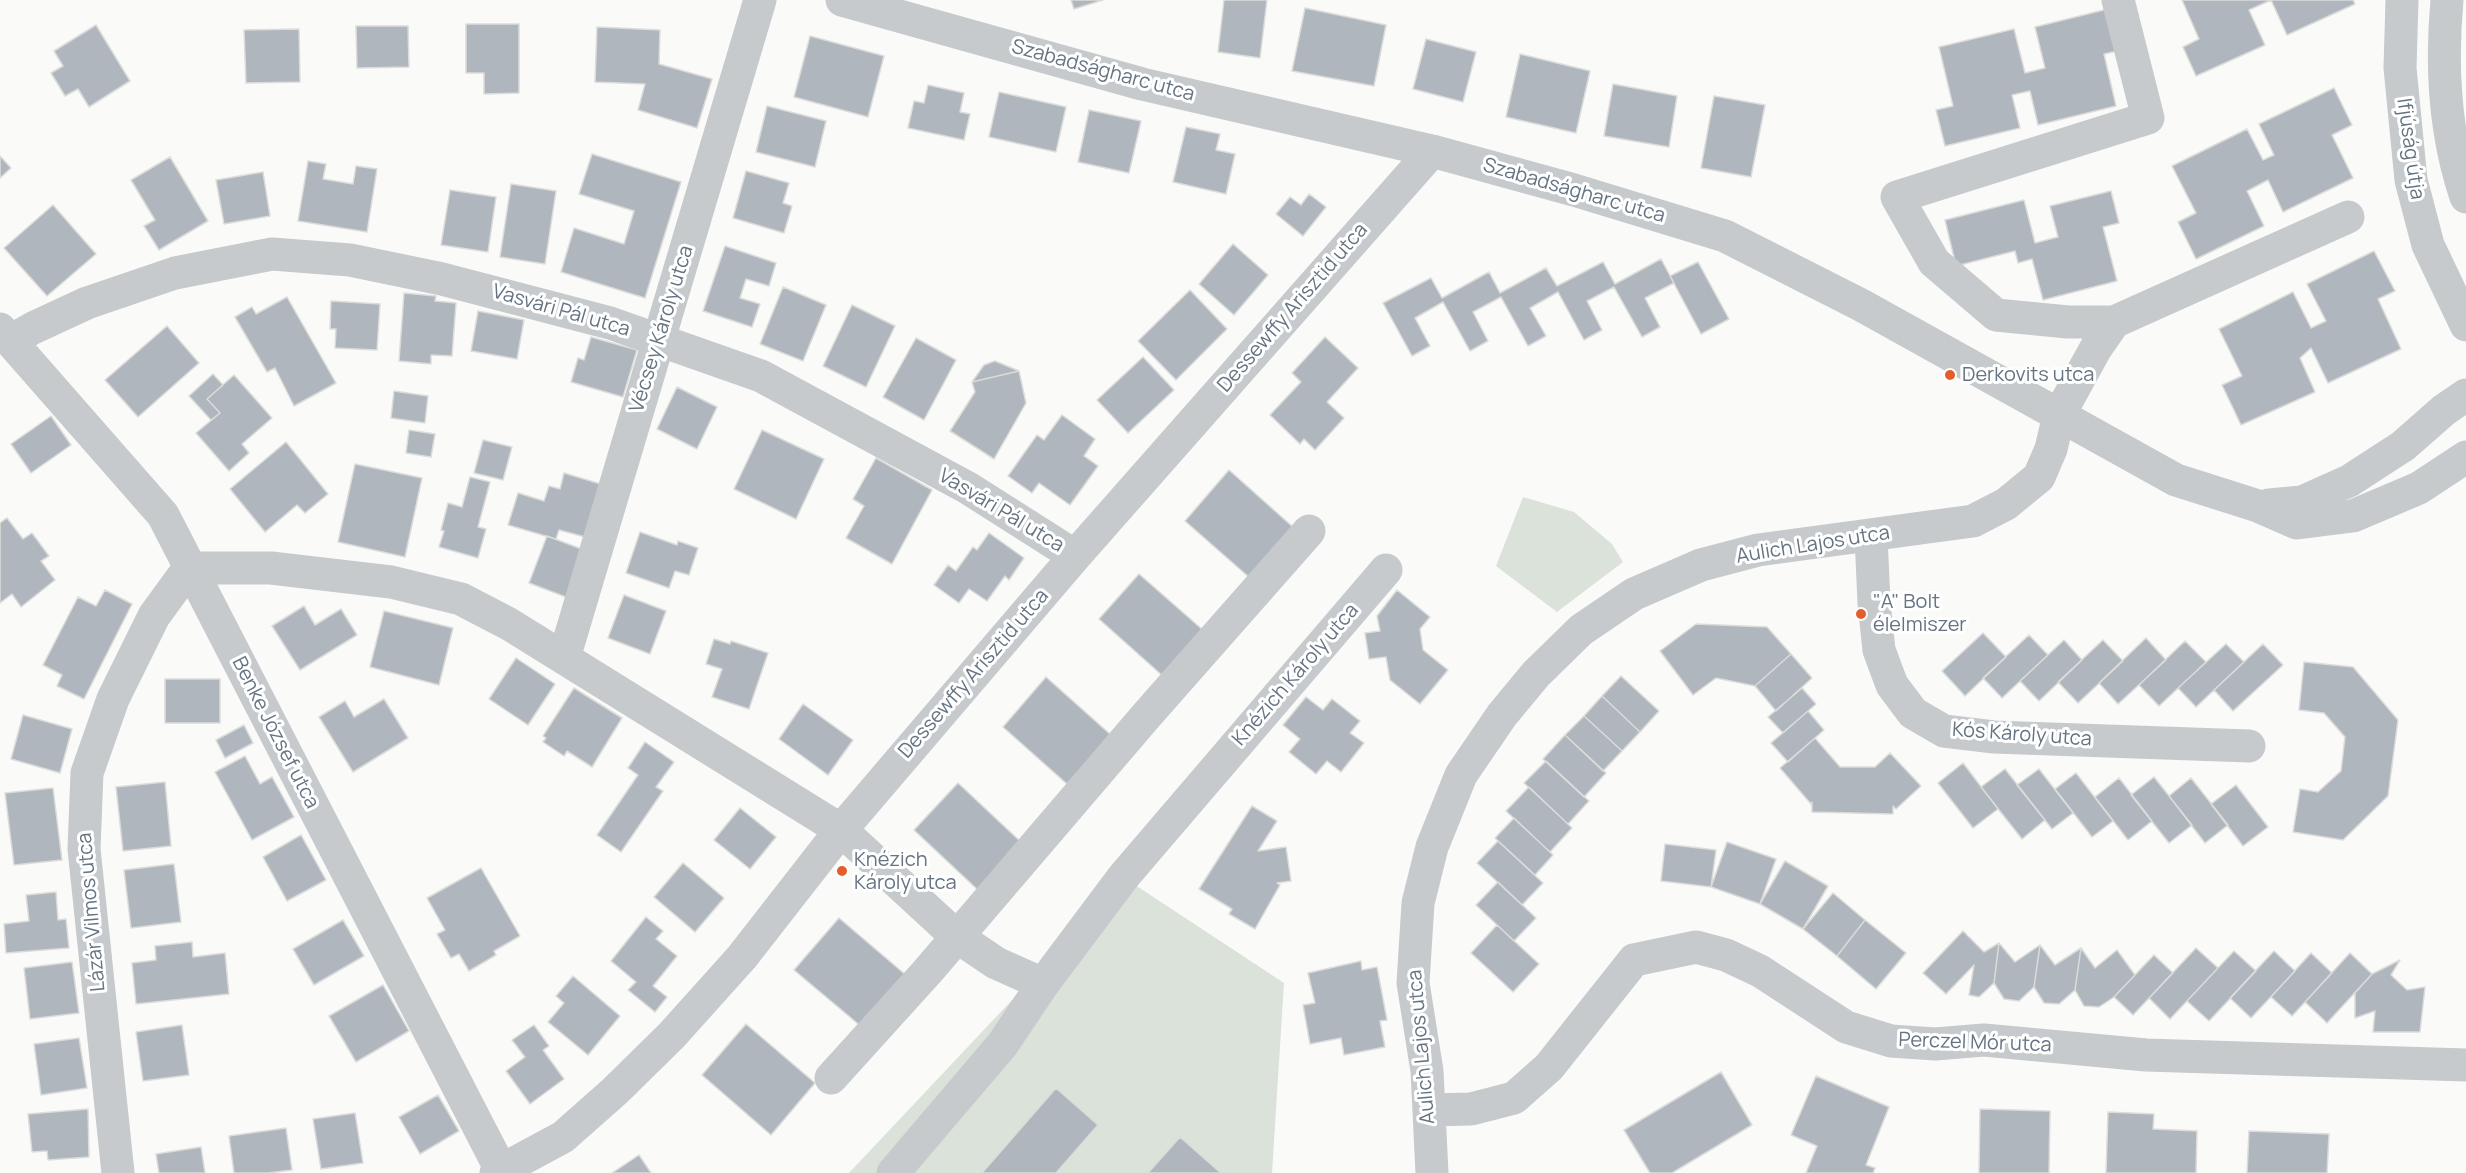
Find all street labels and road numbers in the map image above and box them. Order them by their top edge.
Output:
street label: Szabadságharc utca [1009,35,1197,107]
street label: Ifjúság útja [2391,97,2429,201]
street label: Szabadságharc utca [1480,154,1668,228]
street label: Dessewffy Arisztid utca [1213,218,1373,398]
street label: Vécsey Károly utca [625,243,699,415]
street label: Vasvári Pál utca [489,280,633,342]
street label: Vasvári Pál utca [934,464,1068,558]
street label: Aulich Lajos utca [1735,521,1891,569]
street label: Dessewffy Arisztid utca [894,584,1054,764]
street label: Knézich Károly utca [1228,599,1364,751]
street label: Benke József utca [226,653,324,813]
street label: Kós Károly utca [1951,718,2093,752]
street label: Lázár Vilmos utca [73,832,111,992]
street label: Aulich Lajos utca [1403,969,1441,1125]
street label: Perczel Mór utca [1898,1028,2052,1058]

